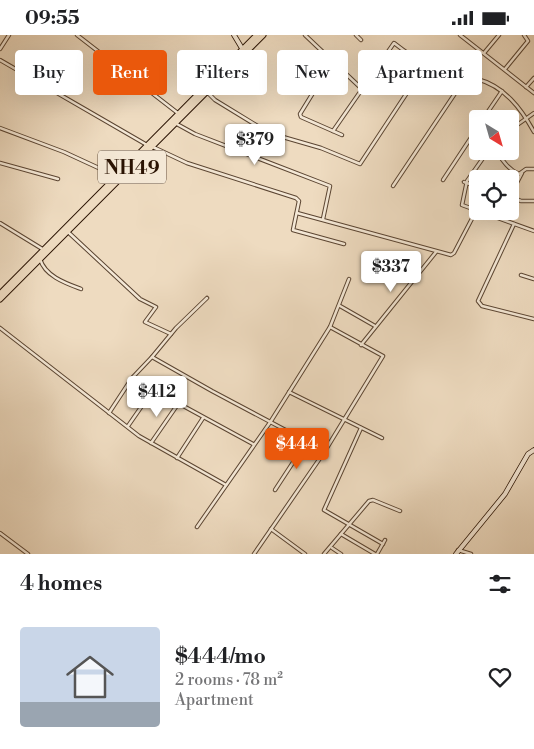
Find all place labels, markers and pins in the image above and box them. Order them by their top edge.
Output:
pin: $379 [225,123,285,166]
pin: $337 [361,251,421,293]
pin: $412 [127,375,187,418]
pin: $444 [267,427,327,470]

